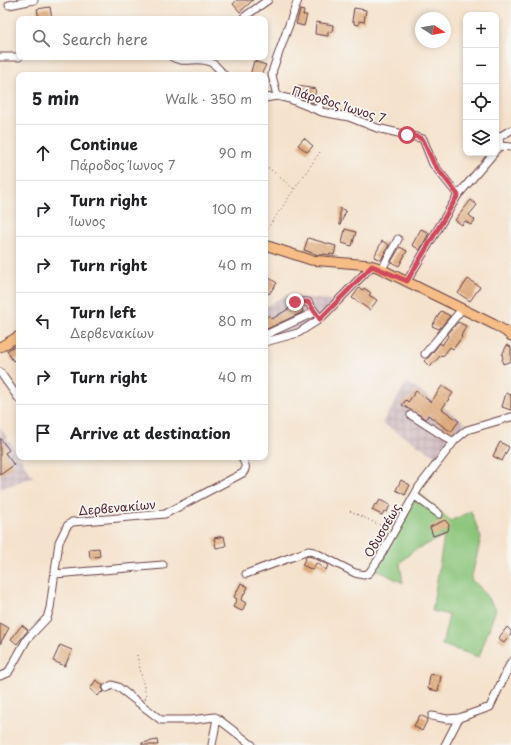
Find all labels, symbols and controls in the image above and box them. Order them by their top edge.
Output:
north arrow [415,12,451,48]
map controls [463,12,499,156]
button: + [463,12,499,48]
search box [16,16,268,60]
icon: search [30,27,52,49]
text: Search here [62,27,148,50]
button: − [463,48,499,84]
street label: Πάροδος Ίωνος 7 [290,81,388,127]
button: locate [463,84,499,120]
text: 5 min [32,85,79,111]
text: Walk · 350 m [165,89,252,108]
button: layers [463,120,499,156]
route start [398,126,416,144]
text: Continue [70,132,138,155]
icon: ahead [32,142,54,164]
text: 90 m [219,143,252,162]
text: Πάροδος Ίωνος 7 [70,155,175,174]
text: Turn right [70,188,147,211]
icon: right [32,198,54,220]
text: 100 m [212,199,252,218]
text: Ίωνος [70,211,106,230]
text: Turn right [70,253,147,276]
icon: right [32,254,54,276]
text: 40 m [218,255,252,274]
route end [286,293,304,311]
text: Turn left [70,300,136,323]
icon: left [32,310,54,332]
text: 80 m [218,311,252,330]
text: Δερβενακίων [70,323,154,342]
text: Turn right [70,365,147,388]
icon: right [32,366,54,388]
text: 40 m [218,367,252,386]
text: Arrive at destination [70,421,231,444]
icon: arrive [32,422,54,444]
street label: Δερβενακίων [77,495,157,519]
street label: Οδυσσέως [359,500,405,560]

